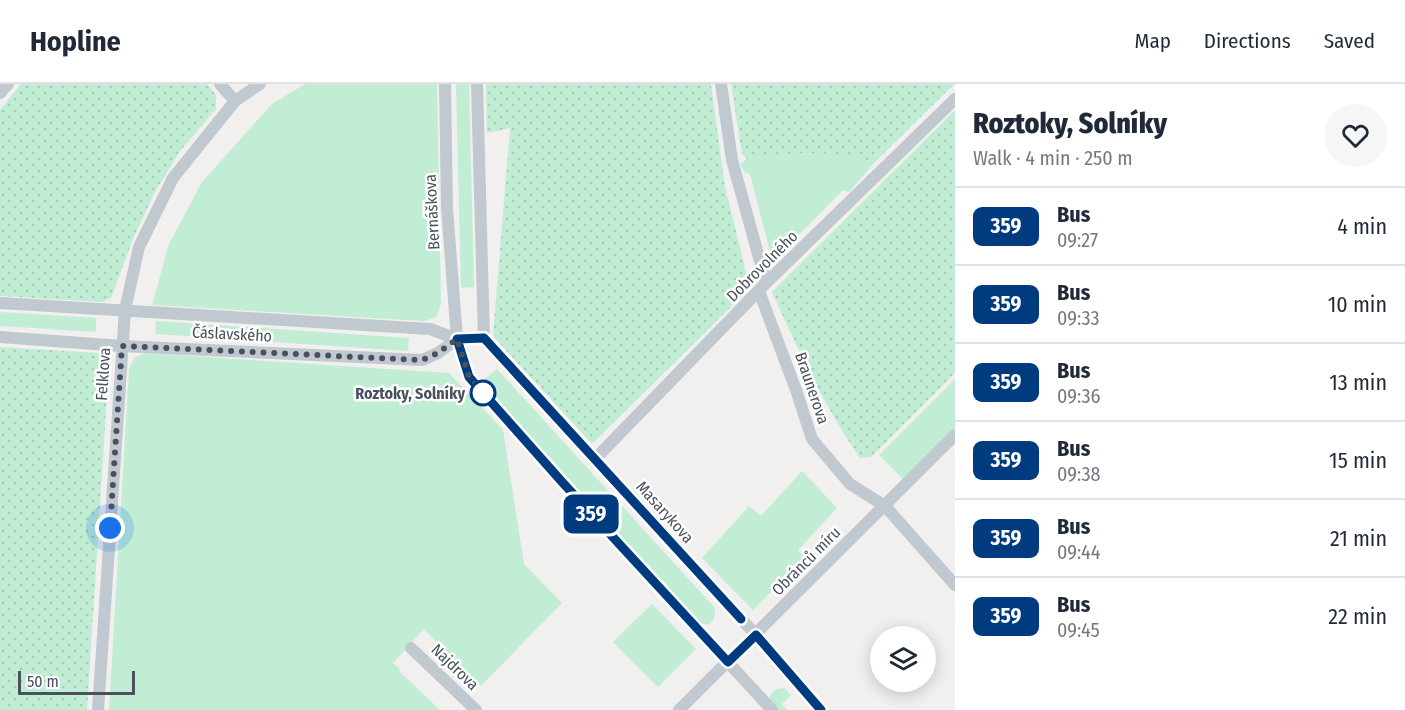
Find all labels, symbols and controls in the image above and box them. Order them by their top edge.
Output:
text: Hopline [30,25,121,58]
text: Map [1134,28,1171,54]
text: Directions [1204,28,1291,54]
text: Saved [1324,28,1375,54]
button: heart [1324,104,1387,167]
text: Roztoky, Solníky [973,107,1167,140]
text: Walk · 4 min · 250 m [973,146,1133,170]
street label: Bernáškova [421,174,443,250]
text: Bus [1057,201,1090,228]
text: 359 [991,213,1021,239]
text: 4 min [1337,213,1387,240]
street label: Dobrovolného [723,227,801,305]
text: 09:27 [1057,228,1098,252]
text: Bus [1057,279,1090,306]
text: 359 [991,291,1021,317]
text: 10 min [1328,291,1387,318]
text: 09:33 [1057,306,1099,330]
street label: Čáslavského [191,321,273,346]
street label: Felklova [92,347,114,401]
street label: Braunerova [791,350,833,427]
text: Bus [1057,357,1090,384]
text: 359 [991,369,1021,395]
text: 13 min [1329,369,1387,396]
marker: Roztoky, Solníky [470,380,496,406]
place label: Roztoky, Solníky [355,384,465,403]
text: 09:36 [1057,384,1100,408]
text: Bus [1057,435,1090,462]
text: 359 [991,447,1021,473]
text: 15 min [1329,447,1387,474]
text: 09:38 [1057,462,1100,486]
street label: Masarykova [632,477,698,547]
line badge: 359 [556,494,626,534]
text: 359 [576,501,606,527]
your location [95,513,125,543]
text: Bus [1057,513,1090,540]
street label: Obránců míru [768,523,844,599]
text: 359 [991,525,1021,551]
text: 21 min [1330,525,1387,552]
text: 09:44 [1057,540,1100,564]
text: Bus [1057,591,1090,618]
text: 359 [991,603,1021,629]
text: 22 min [1328,603,1387,630]
text: 09:45 [1057,618,1100,642]
map controls [870,626,936,692]
button: layers [870,626,936,692]
street label: Najdrova [427,640,483,694]
scale bar [18,668,135,696]
text: 50 m [27,672,59,691]

